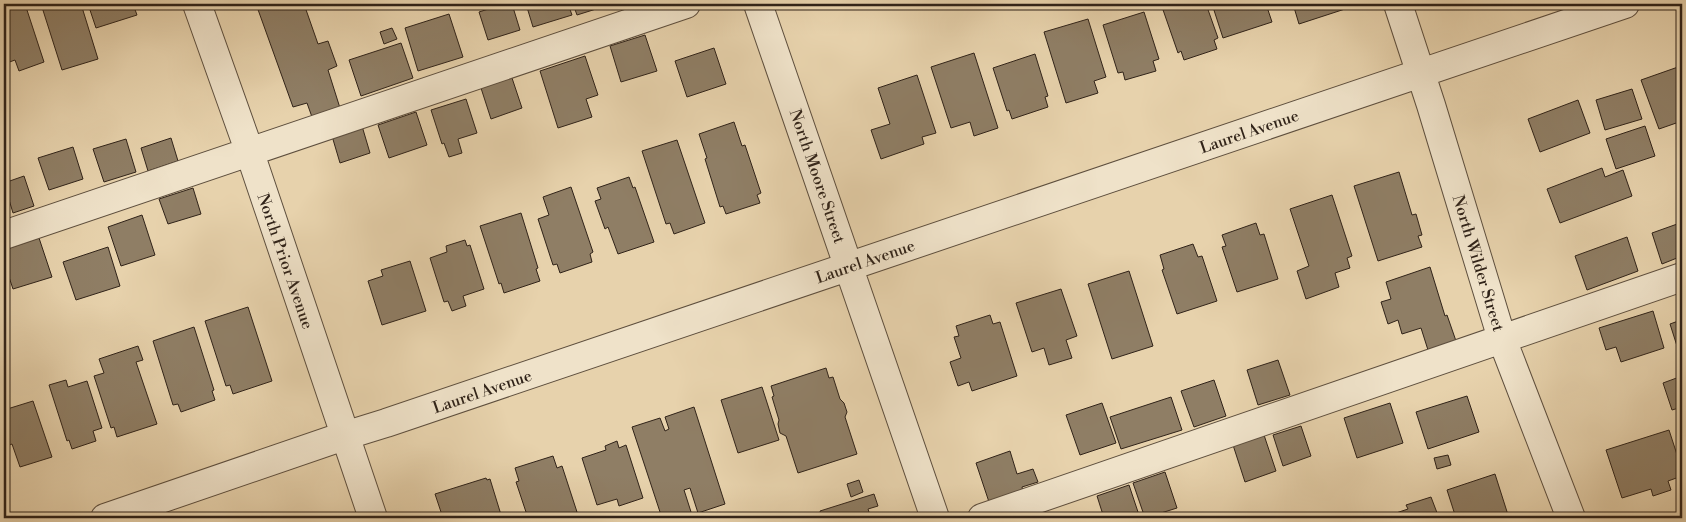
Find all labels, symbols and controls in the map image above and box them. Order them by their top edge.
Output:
street label: Laurel Avenue [1197,106,1301,158]
street label: North Moore Street [785,107,849,246]
street label: North Prior Avenue [252,191,318,332]
street label: North Wilder Street [1448,193,1508,334]
street label: Laurel Avenue [813,236,917,288]
street label: Laurel Avenue [430,366,534,418]

